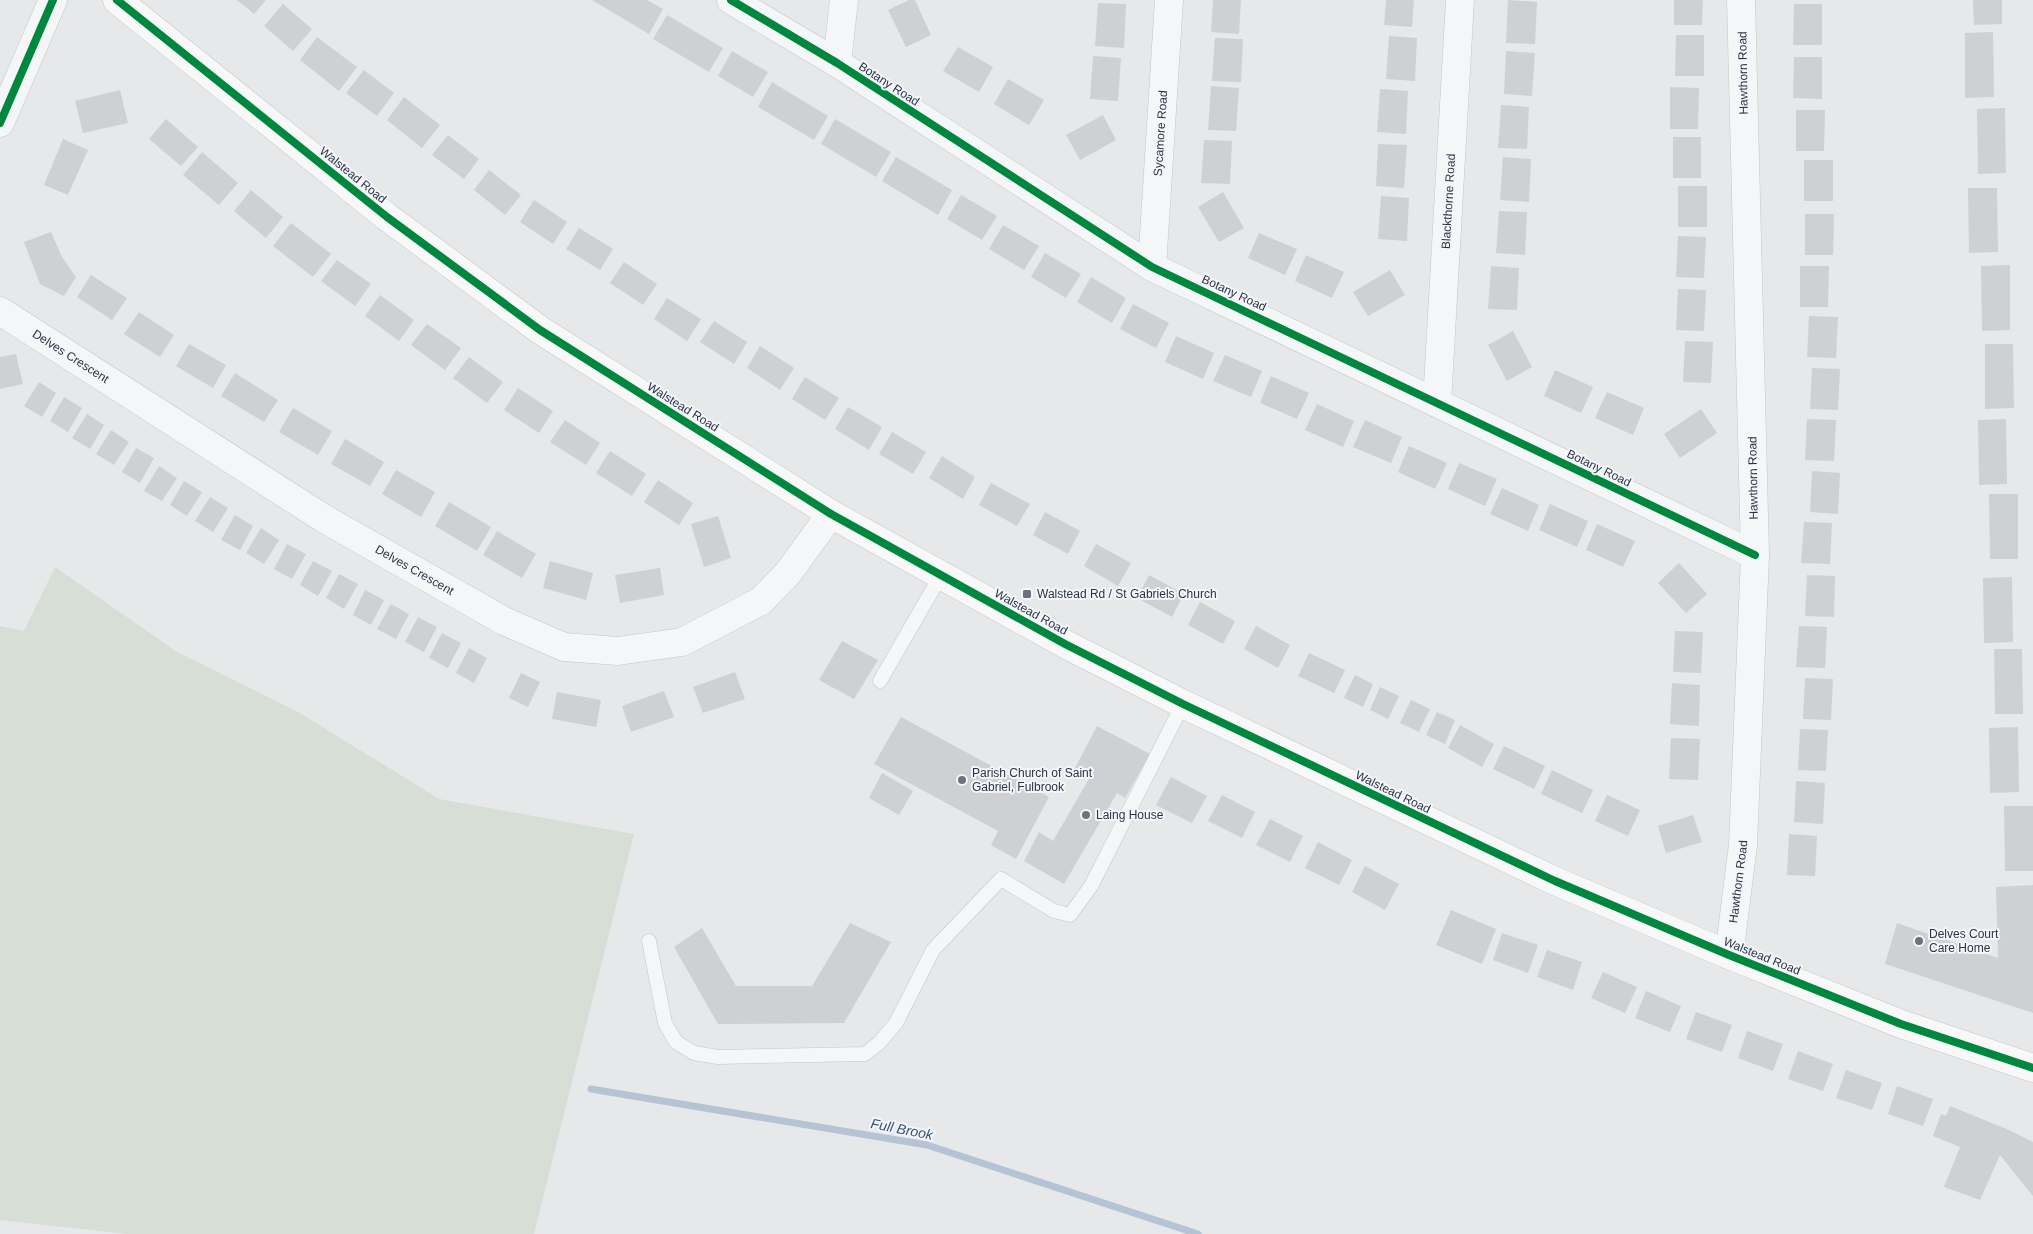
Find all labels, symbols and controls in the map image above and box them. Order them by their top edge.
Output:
street label: Hawthorn Road [1735,31,1751,115]
street label: Botany Road [856,59,922,109]
street label: Sycamore Road [1151,90,1170,177]
street label: Walstead Road [317,144,389,206]
street label: Blackthorne Road [1439,153,1458,249]
street label: Botany Road [1200,272,1268,314]
street label: Delves Crescent [30,327,112,386]
street label: Walstead Road [645,379,721,435]
street label: Hawthorn Road [1745,436,1761,520]
street label: Botany Road [1565,446,1633,490]
street label: Delves Crescent [373,542,457,598]
street label: Walstead Road [992,586,1070,638]
place label: Walstead Rd / St Gabriels Church [1037,587,1217,601]
marker: Walstead Rd / St Gabriels Church [1021,588,1033,600]
place label: Parish Church of Saint Gabriel, Fulbrook [972,766,1093,794]
street label: Walstead Road [1353,768,1433,816]
marker: Parish Church of Saint Gabriel, Fulbrook [956,774,968,786]
place label: Laing House [1096,808,1164,822]
marker: Laing House [1080,809,1092,821]
street label: Hawthorn Road [1726,840,1750,924]
place label: Delves Court Care Home [1929,927,1999,955]
street label: Walstead Road [1722,934,1802,978]
marker: Delves Court Care Home [1913,935,1925,947]
water label: Full Brook [870,1115,935,1143]

